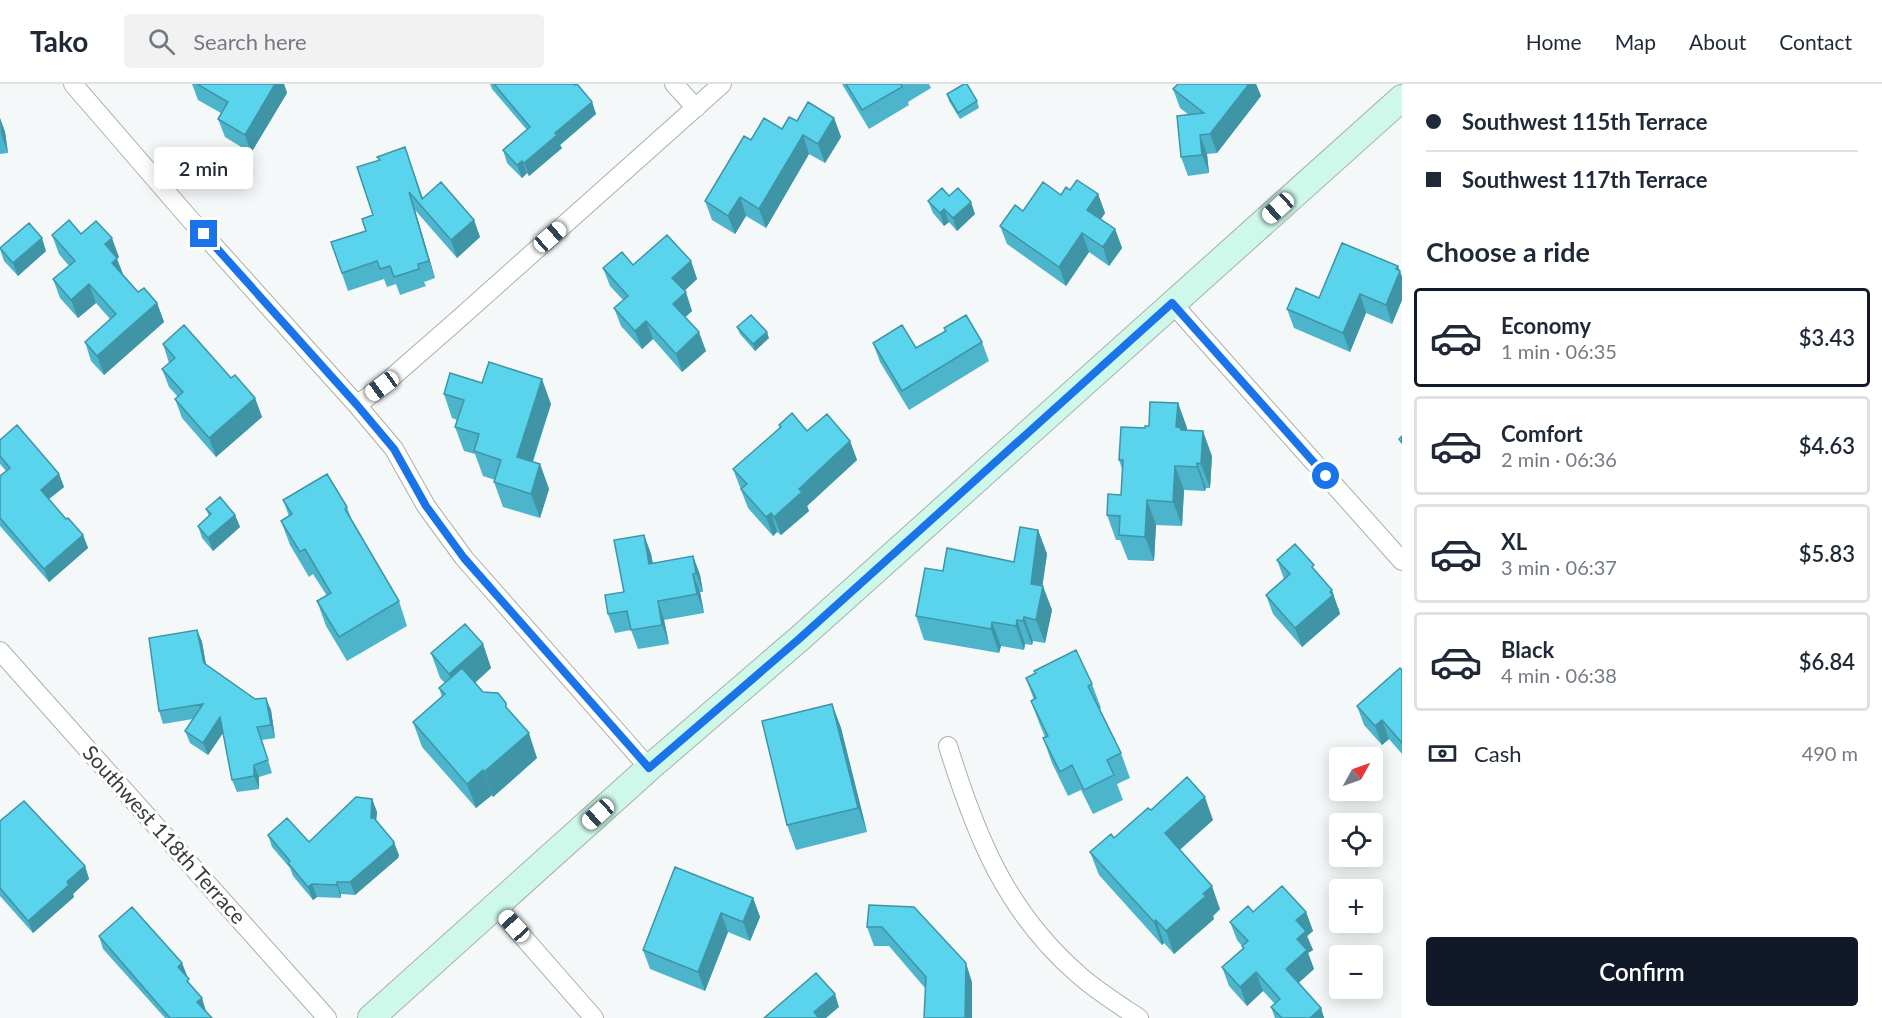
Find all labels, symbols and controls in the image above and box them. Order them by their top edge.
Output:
search box [124,14,544,68]
text: Tako [30,24,88,58]
icon: search [145,25,178,58]
text: Search here [193,28,307,55]
text: Home [1526,29,1582,54]
text: Map [1615,29,1656,54]
text: About [1689,29,1746,54]
text: Contact [1779,29,1852,54]
text: Southwest 115th Terrace [1462,108,1707,135]
callout: 2 min [154,147,254,189]
text: 2 min [179,156,228,180]
text: Southwest 117th Terrace [1462,166,1707,193]
car [1259,189,1297,227]
car [531,218,569,256]
route end [190,220,217,247]
text: Choose a ride [1426,235,1590,268]
icon: car [1429,311,1483,365]
text: Economy [1501,312,1591,339]
text: $3.43 [1799,324,1855,351]
text: 1 min · 06:35 [1501,339,1617,363]
car [362,368,402,404]
icon: car [1429,419,1483,473]
text: Comfort [1501,420,1583,447]
text: $4.63 [1799,432,1855,459]
text: 2 min · 06:36 [1501,447,1617,471]
route start [1312,462,1339,489]
icon: car [1429,527,1483,581]
text: XL [1501,528,1527,555]
text: $5.83 [1799,540,1855,567]
text: 3 min · 06:37 [1501,555,1617,579]
icon: car [1429,635,1483,689]
text: Black [1501,636,1554,663]
text: $6.84 [1799,648,1855,675]
text: 4 min · 06:38 [1501,663,1617,687]
icon: cash [1426,737,1459,770]
street label: Southwest 118th Terrace [78,740,252,928]
text: Cash [1474,740,1521,767]
text: 490 m [1802,741,1858,765]
north arrow [1329,747,1383,801]
map controls [1329,747,1383,999]
car [579,795,617,833]
button: locate [1329,813,1383,867]
button: + [1329,879,1383,933]
car [495,907,533,945]
button: Confirm [1426,937,1858,1006]
button: − [1329,945,1383,999]

